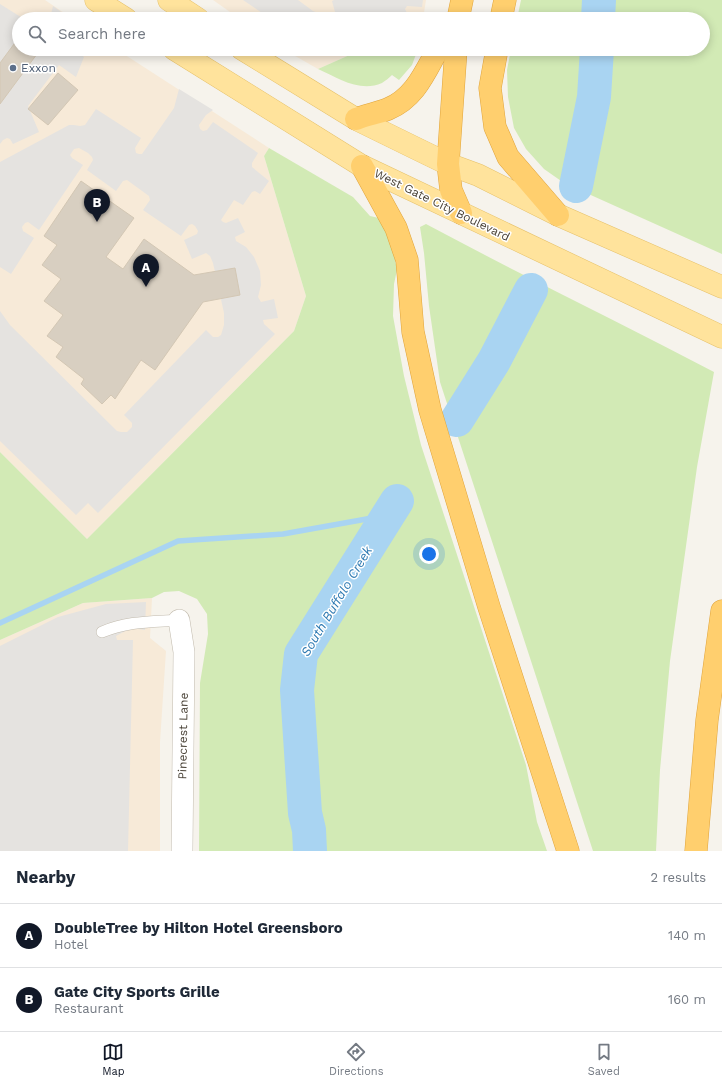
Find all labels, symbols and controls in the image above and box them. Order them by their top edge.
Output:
search box [12,12,710,56]
icon: search [26,23,48,45]
text: Search here [58,25,146,43]
place label: Exxon [21,61,56,75]
marker: Exxon [8,63,18,73]
street label: West Gate City Boulevard [372,166,512,244]
pin: B [84,189,110,222]
pin: A [133,254,159,287]
water label: South Buffalo Creek [298,543,376,659]
your location [419,544,439,564]
street label: Pinecrest Lane [175,692,191,780]
text: Nearby [16,867,75,887]
text: 2 results [651,870,706,885]
text: DoubleTree by Hilton Hotel Greensboro [54,919,343,937]
text: A [25,928,33,943]
text: 140 m [668,928,706,943]
text: Hotel [54,937,88,952]
text: Gate City Sports Grille [54,983,220,1001]
text: B [25,992,33,1007]
text: 160 m [668,992,706,1007]
text: Restaurant [54,1001,124,1016]
tab: Map [102,1041,125,1078]
tab: Directions [329,1041,383,1078]
tab: Saved [588,1041,620,1078]

